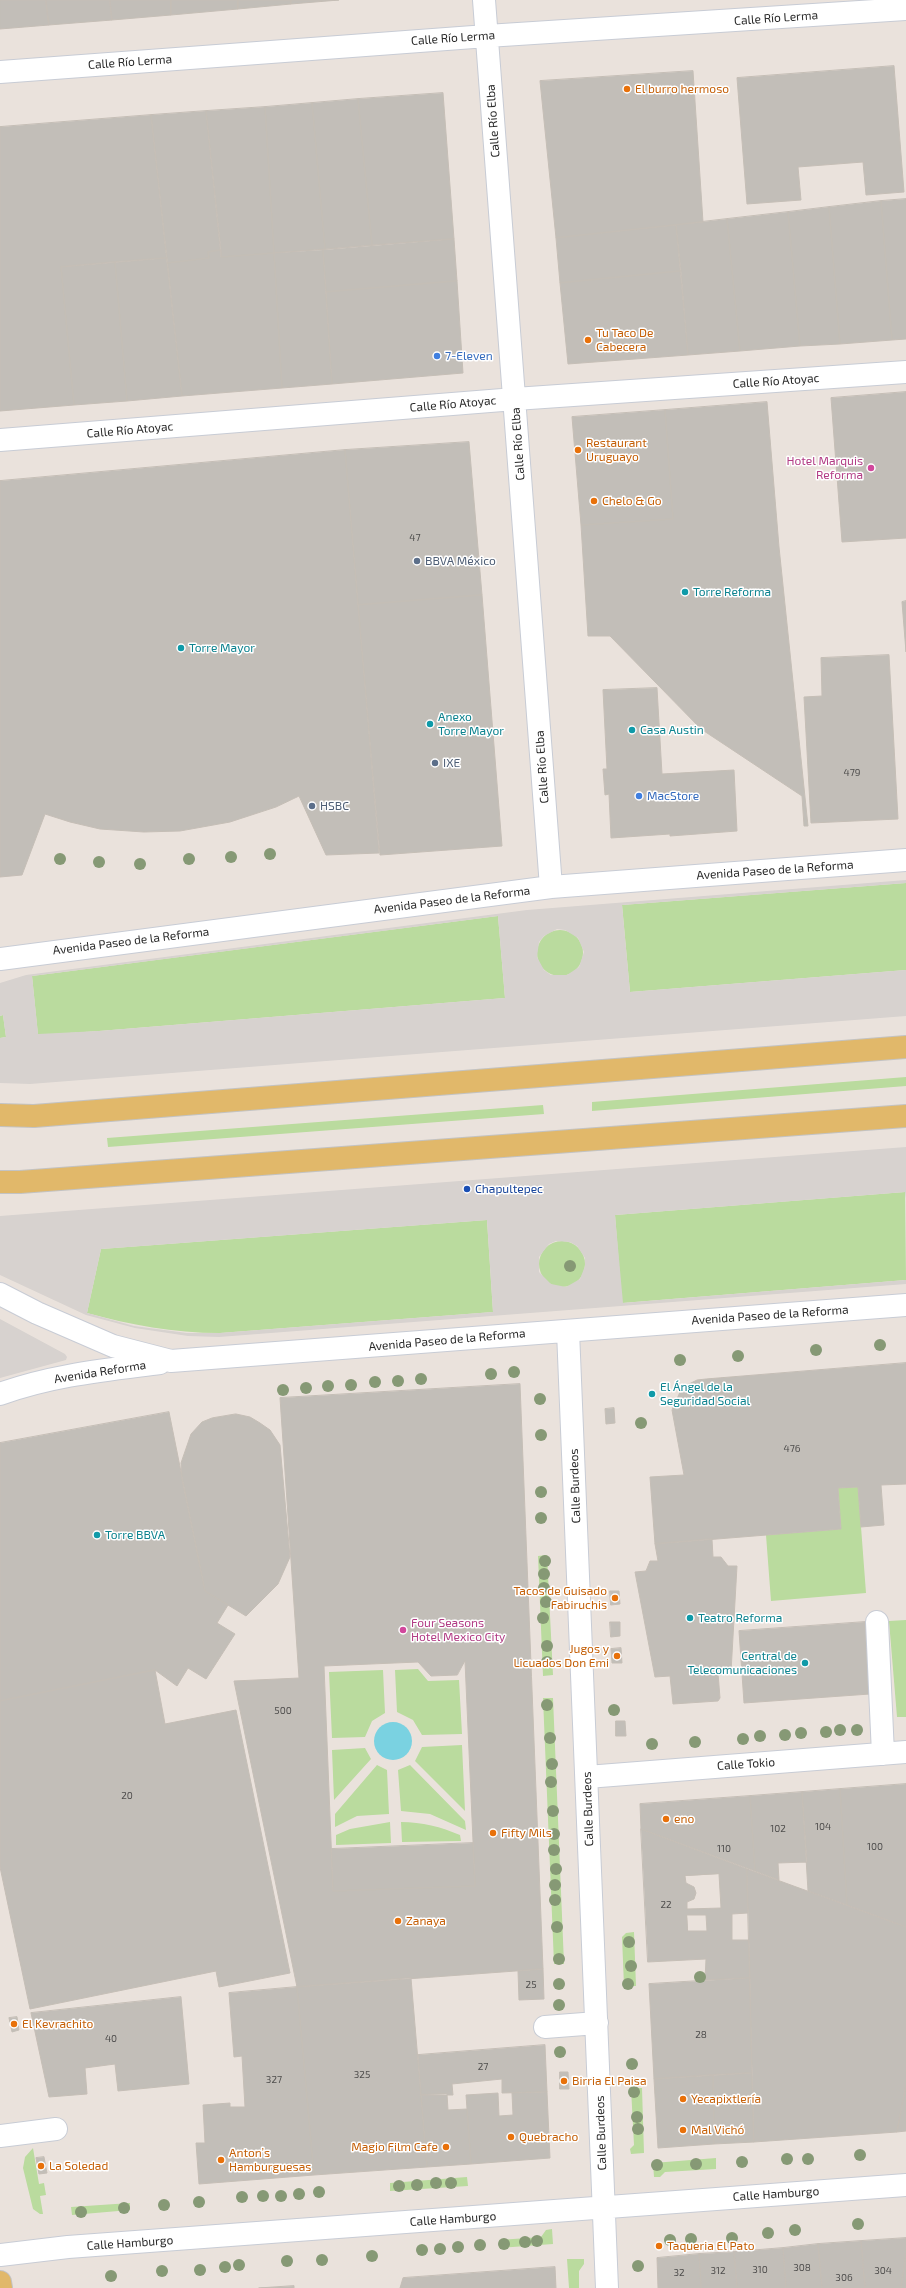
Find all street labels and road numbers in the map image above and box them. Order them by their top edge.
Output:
street label: Calle Río Lerma [734,8,818,28]
street label: Calle Río Lerma [411,28,495,48]
street label: Calle Río Lerma [88,52,172,72]
street label: Calle Río Elba [483,84,503,158]
street label: Calle Río Atoyac [732,371,820,391]
street label: Calle Río Atoyac [409,393,497,415]
street label: Calle Río Elba [508,407,528,481]
street label: Calle Río Atoyac [86,419,174,441]
street label: Calle Río Elba [532,730,552,804]
street label: Avenida Paseo de la Reforma [696,857,854,883]
street label: Avenida Paseo de la Reforma [373,883,531,917]
street label: Avenida Paseo de la Reforma [52,924,210,958]
street label: Avenida Paseo de la Reforma [691,1302,849,1328]
street label: Avenida Paseo de la Reforma [368,1326,526,1354]
street label: Avenida Reforma [53,1358,147,1386]
street label: Calle Burdeos [566,1448,584,1524]
street label: Calle Tokio [717,1755,775,1773]
street label: Calle Burdeos [579,1771,597,1847]
street label: Calle Burdeos [592,2095,610,2171]
street label: Calle Hamburgo [732,2184,820,2204]
street label: Calle Hamburgo [409,2209,497,2229]
street label: Calle Hamburgo [86,2233,174,2253]

